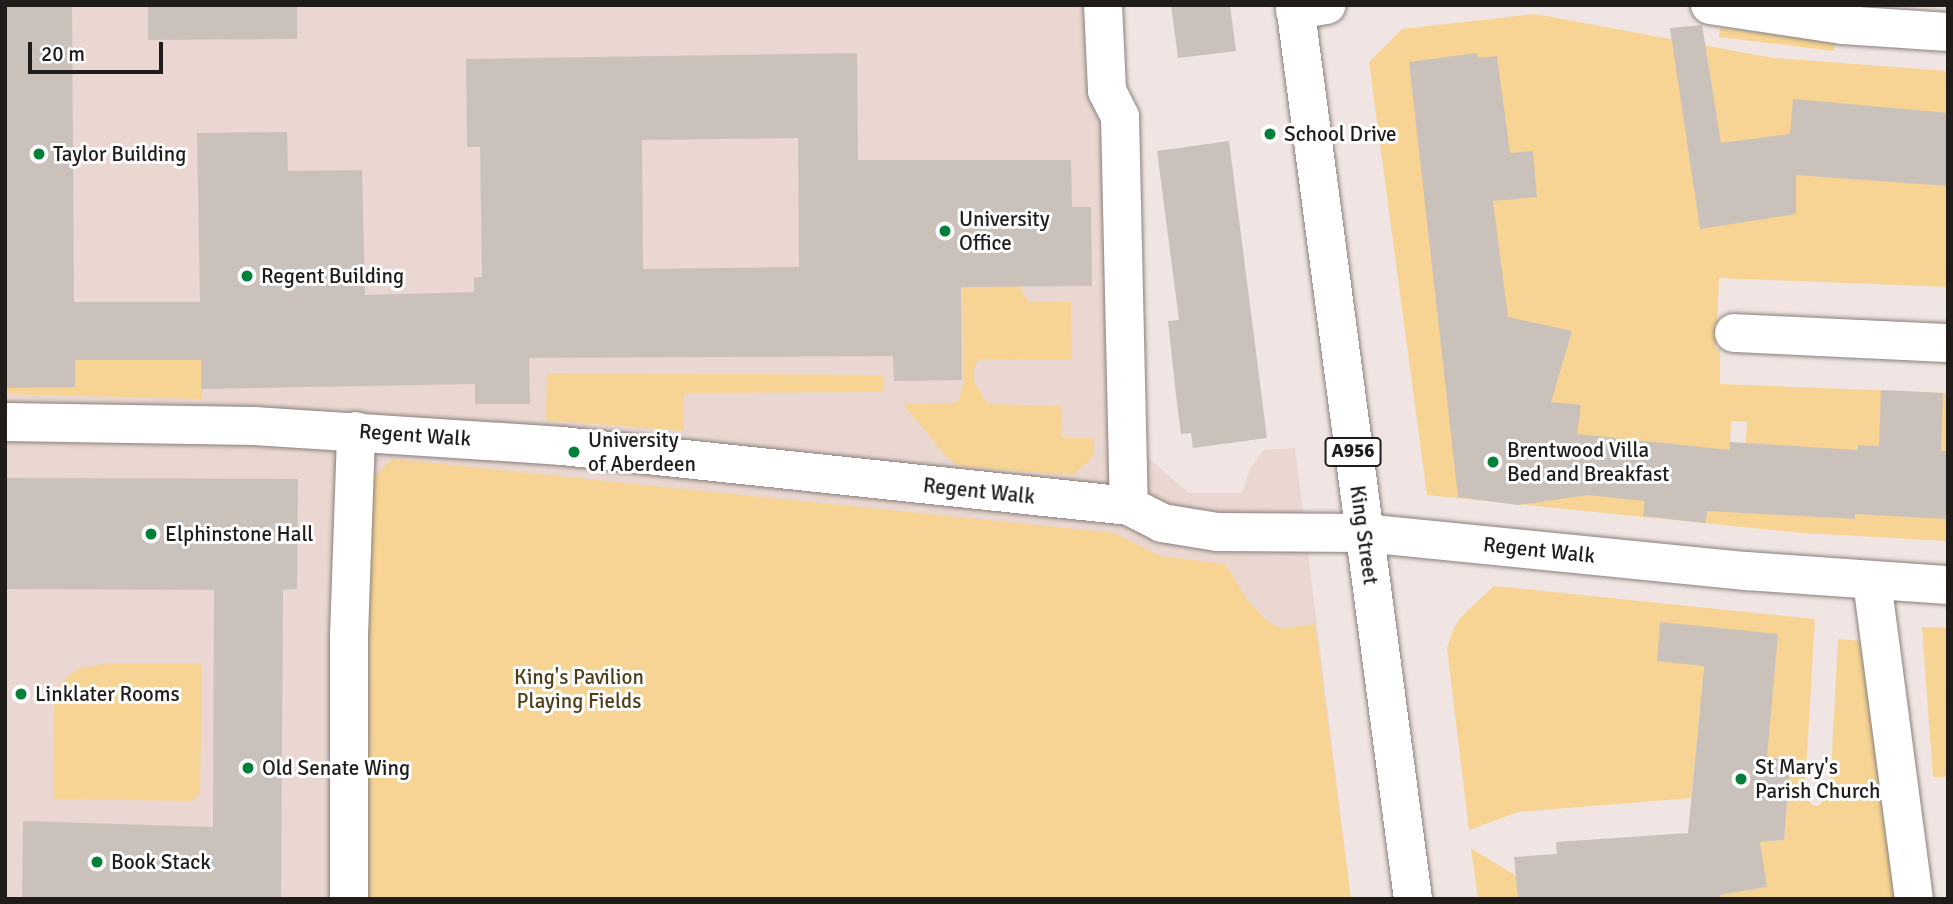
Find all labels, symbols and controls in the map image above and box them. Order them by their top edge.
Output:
scale bar [32,28,166,72]
text: 20 m [41,41,85,67]
place label: School Drive [1284,121,1397,147]
marker: School Drive [1262,126,1278,142]
place label: Taylor Building [53,141,186,167]
marker: Taylor Building [31,146,47,162]
place label: University Office [959,206,1050,256]
marker: University Office [937,223,953,239]
place label: Regent Building [261,263,404,289]
marker: Regent Building [239,268,255,284]
street label: Regent Walk [358,419,472,451]
place label: University of Aberdeen [588,427,696,477]
road number: A956 [1323,436,1383,467]
place label: Brentwood Villa Bed and Breakfast [1507,437,1669,487]
marker: University of Aberdeen [566,444,582,460]
marker: Brentwood Villa Bed and Breakfast [1485,454,1501,470]
street label: Regent Walk [922,473,1036,509]
street label: King Street [1345,484,1383,586]
place label: Elphinstone Hall [165,521,314,547]
marker: Elphinstone Hall [143,526,159,542]
street label: Regent Walk [1482,532,1596,568]
park label: King's Pavilion Playing Fields [514,664,644,714]
place label: Linklater Rooms [35,681,180,707]
marker: Linklater Rooms [13,686,29,702]
place label: St Mary's Parish Church [1755,754,1880,804]
place label: Old Senate Wing [262,755,410,781]
marker: Old Senate Wing [240,760,256,776]
marker: St Mary's Parish Church [1733,771,1749,787]
place label: Book Stack [111,849,211,875]
marker: Book Stack [89,854,105,870]

